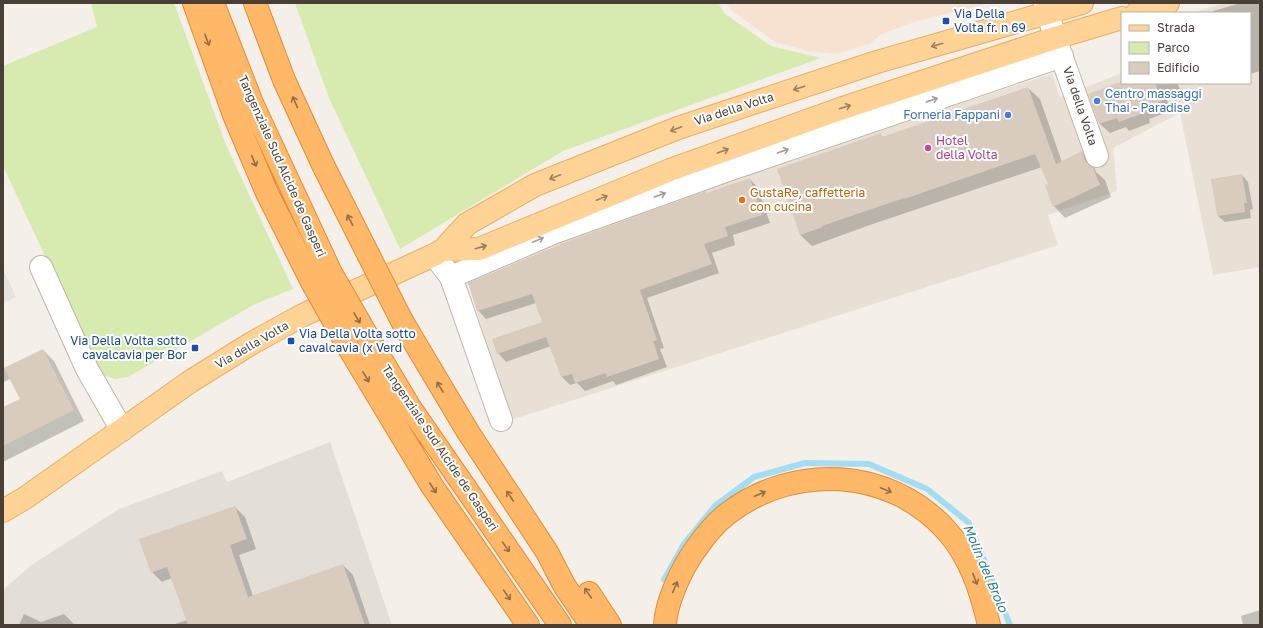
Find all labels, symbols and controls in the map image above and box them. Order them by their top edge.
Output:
place label: Via Della Volta fr. n 69 [954,6,1026,35]
legend [1121,12,1251,84]
marker: Via Della Volta fr. n 69 [941,16,951,26]
text: Strada [1157,20,1195,35]
one-way arrow [204,33,212,45]
text: Parco [1157,40,1190,55]
one-way arrow [931,42,944,49]
text: Edificio [1157,60,1199,75]
street label: Via della Volta [1060,64,1101,147]
street label: Tangenziale Sud Alcide de Gasperi [236,73,329,259]
one-way arrow [793,85,806,92]
place label: Centro massaggi Thai - Paradise [1105,86,1202,115]
street label: Via della Volta [692,89,775,128]
one-way arrow [926,96,938,104]
marker: Centro massaggi Thai - Paradise [1092,96,1102,106]
one-way arrow [291,97,298,109]
one-way arrow [839,103,852,110]
place label: Forneria Fappani [903,107,1000,122]
marker: Forneria Fappani [1003,110,1013,120]
one-way arrow [670,125,682,133]
place label: Hotel della Volta [936,133,998,162]
marker: Hotel della Volta [923,143,933,153]
one-way arrow [716,147,729,154]
one-way arrow [776,147,788,155]
one-way arrow [250,155,258,167]
one-way arrow [550,173,562,181]
place label: GustaRe, caffetteria con cucina [750,185,865,214]
one-way arrow [654,190,666,198]
one-way arrow [595,194,607,202]
marker: GustaRe, caffetteria con cucina [737,195,747,205]
one-way arrow [346,214,354,226]
one-way arrow [532,235,544,243]
one-way arrow [475,243,488,250]
one-way arrow [353,312,361,324]
street label: Via della Volta [212,317,291,372]
place label: Via Della Volta sotto cavalcavia (x Verd [299,326,416,355]
place label: Via Della Volta sotto cavalcavia per Bor [70,333,187,362]
marker: Via Della Volta sotto cavalcavia (x Verd [286,336,296,346]
marker: Via Della Volta sotto cavalcavia per Bor [190,343,200,353]
street label: Tangenziale Sud Alcide de Gasperi [379,362,502,534]
one-way arrow [363,371,371,383]
one-way arrow [436,382,444,393]
one-way arrow [430,482,438,494]
one-way arrow [879,486,891,494]
one-way arrow [753,489,765,497]
one-way arrow [506,491,514,502]
water label: Molin del Brolo [960,522,1012,616]
one-way arrow [502,541,510,552]
one-way arrow [972,572,980,584]
one-way arrow [672,582,679,594]
one-way arrow [584,587,592,598]
one-way arrow [503,589,511,600]

